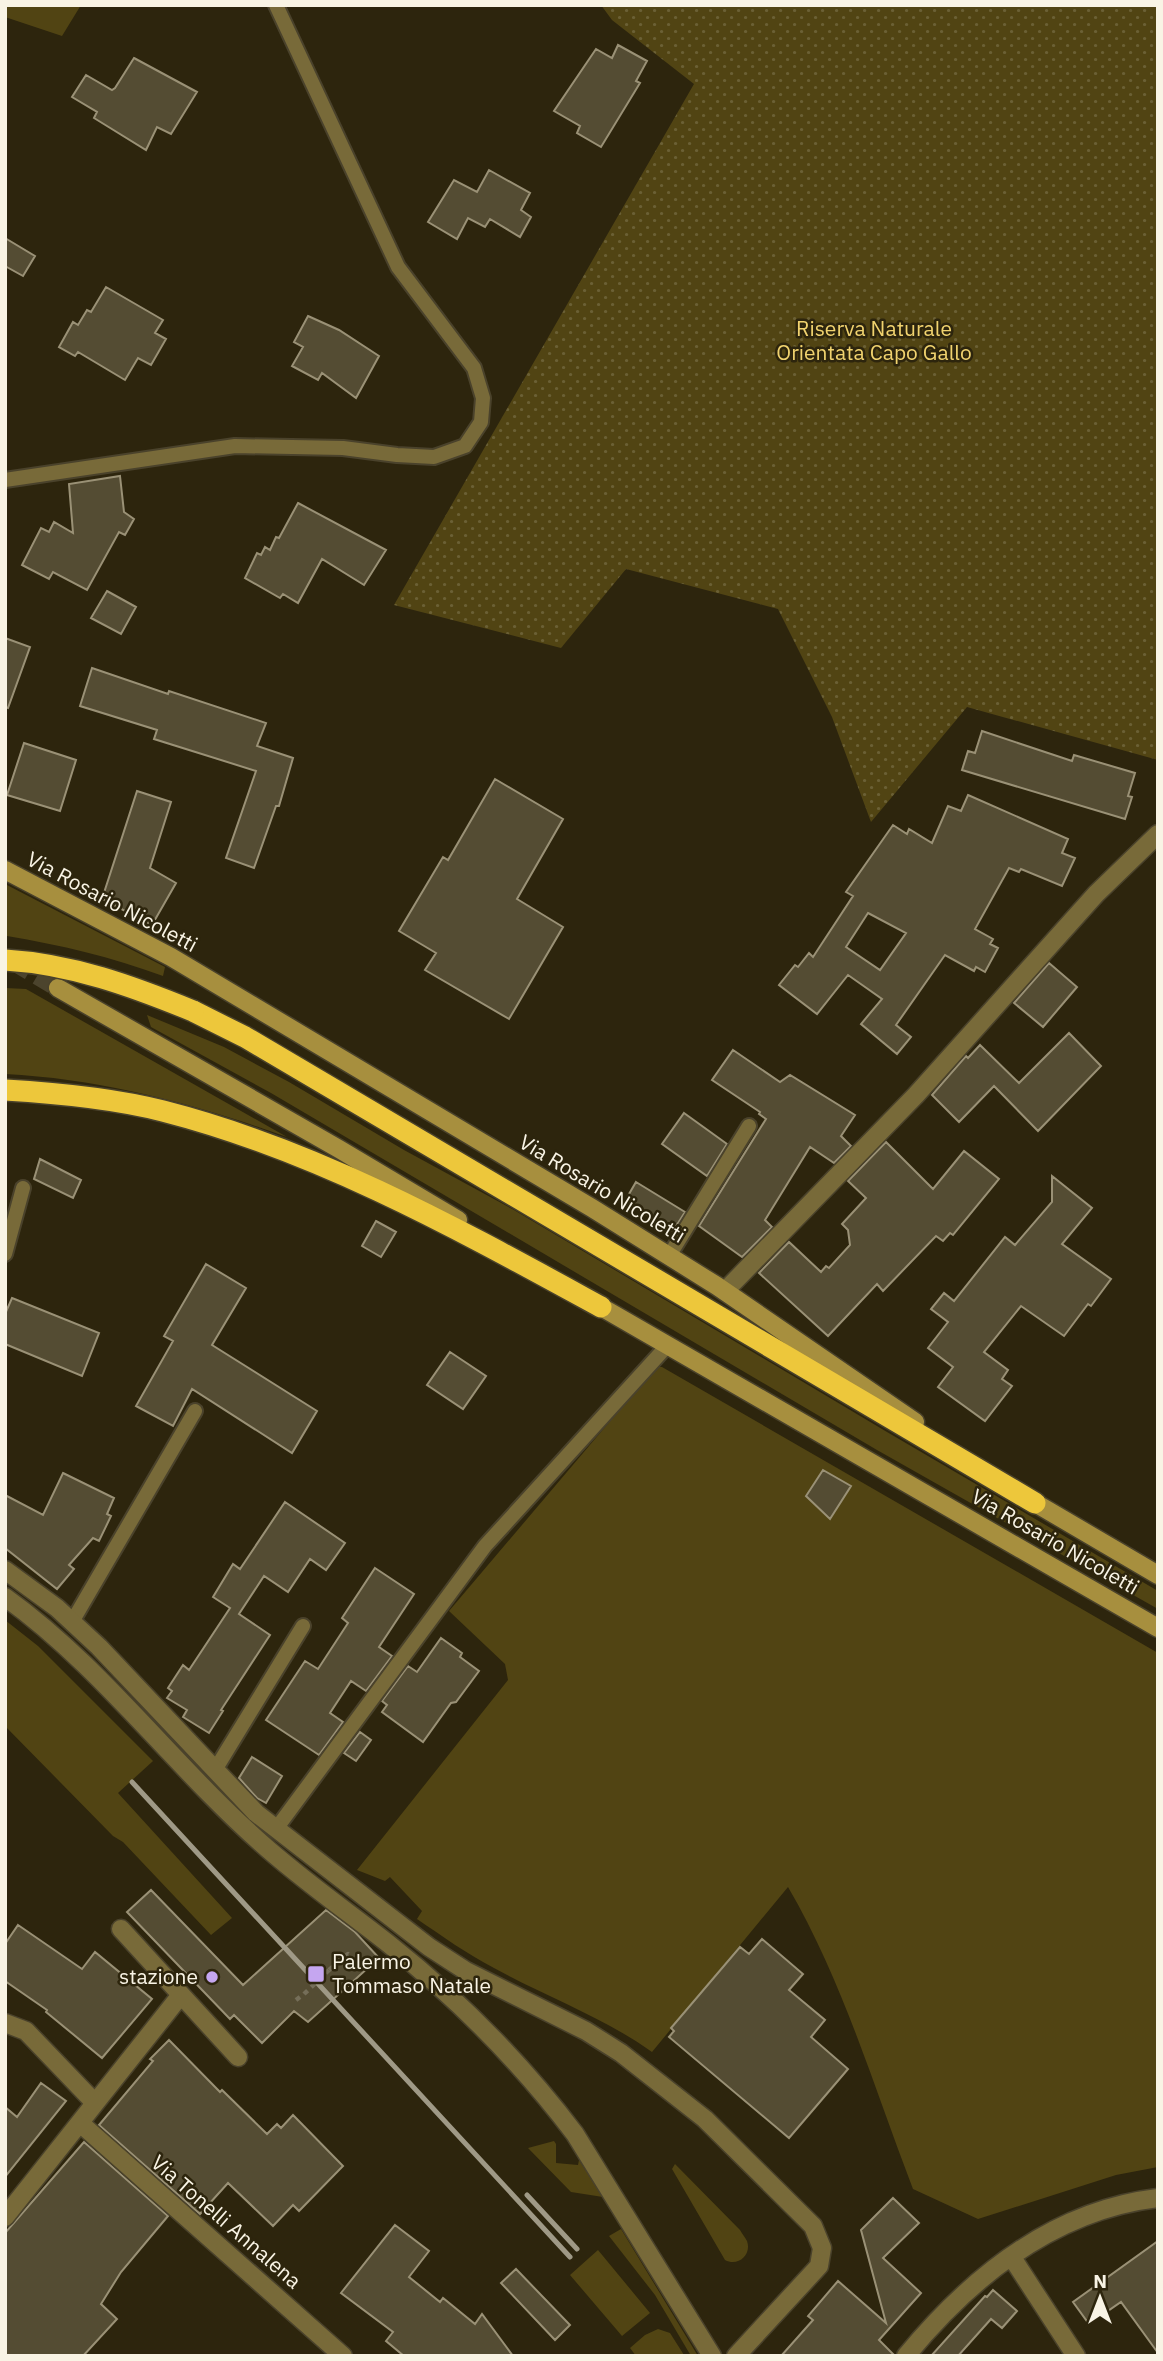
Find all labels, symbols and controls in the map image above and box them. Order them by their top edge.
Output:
park label: Riserva Naturale Orientata Capo Gallo [776,314,972,366]
street label: Via Rosario Nicoletti [22,844,203,958]
street label: Via Rosario Nicoletti [514,1127,691,1249]
street label: Via Rosario Nicoletti [966,1482,1145,1601]
place label: Palermo Tommaso Natale [332,1947,491,1999]
place label: stazione [119,1962,198,1990]
marker: Palermo Tommaso Natale [306,1964,326,1984]
marker: stazione [204,1969,220,1985]
street label: Via Tonelli Annalena [146,2148,308,2294]
north arrow [1065,2263,1135,2333]
text: N [1093,2269,1107,2293]

